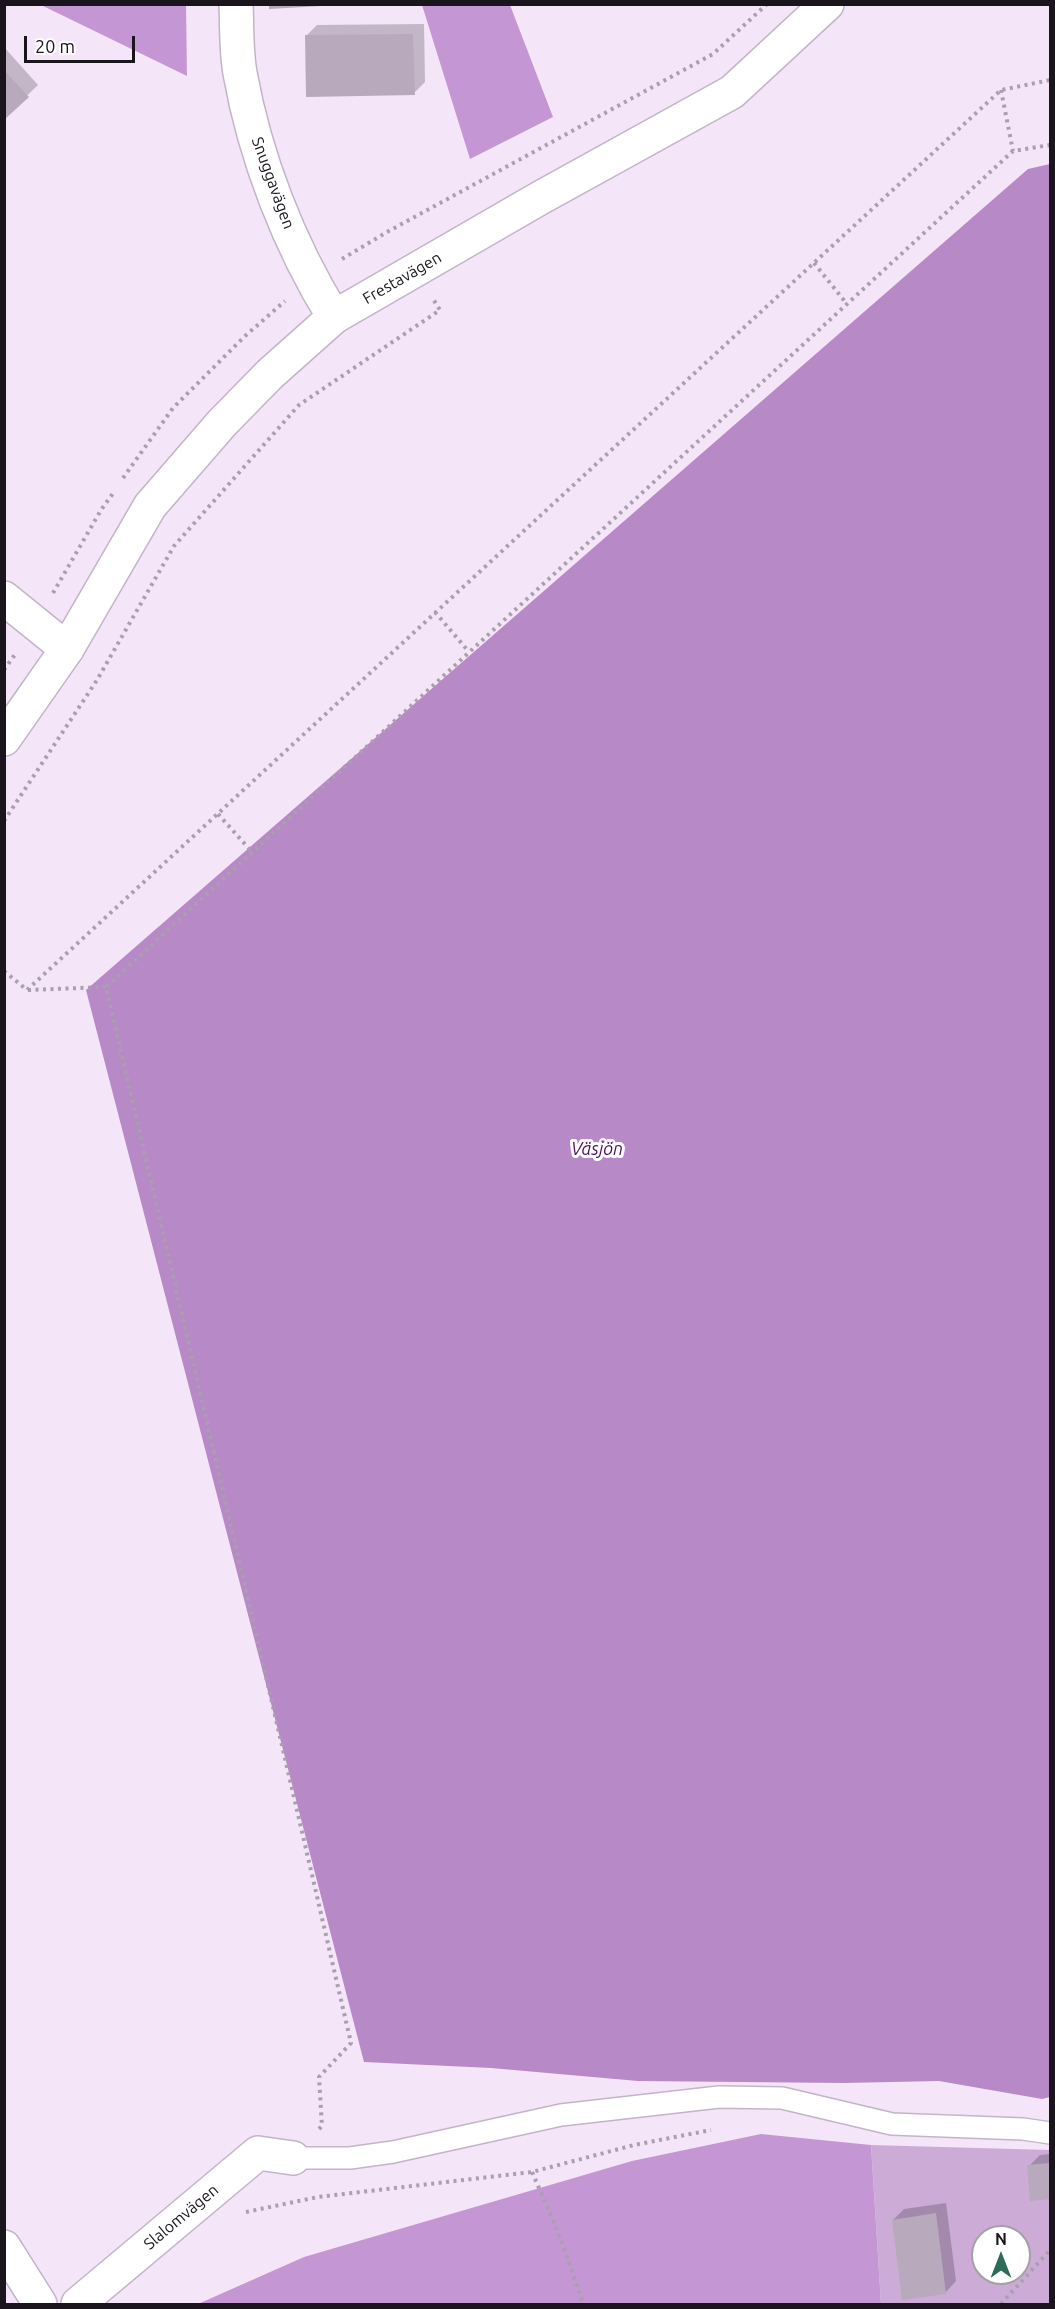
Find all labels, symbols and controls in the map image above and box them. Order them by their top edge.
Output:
scale bar [27,24,138,62]
text: 20 m [35,36,75,56]
street label: Snuggavägen [247,134,299,232]
street label: Frestavägen [359,248,445,308]
water label: Väsjön [571,1138,623,1160]
street label: Slalomvägen [140,2180,222,2254]
north arrow [971,2225,1031,2285]
text: N [995,2230,1007,2248]

